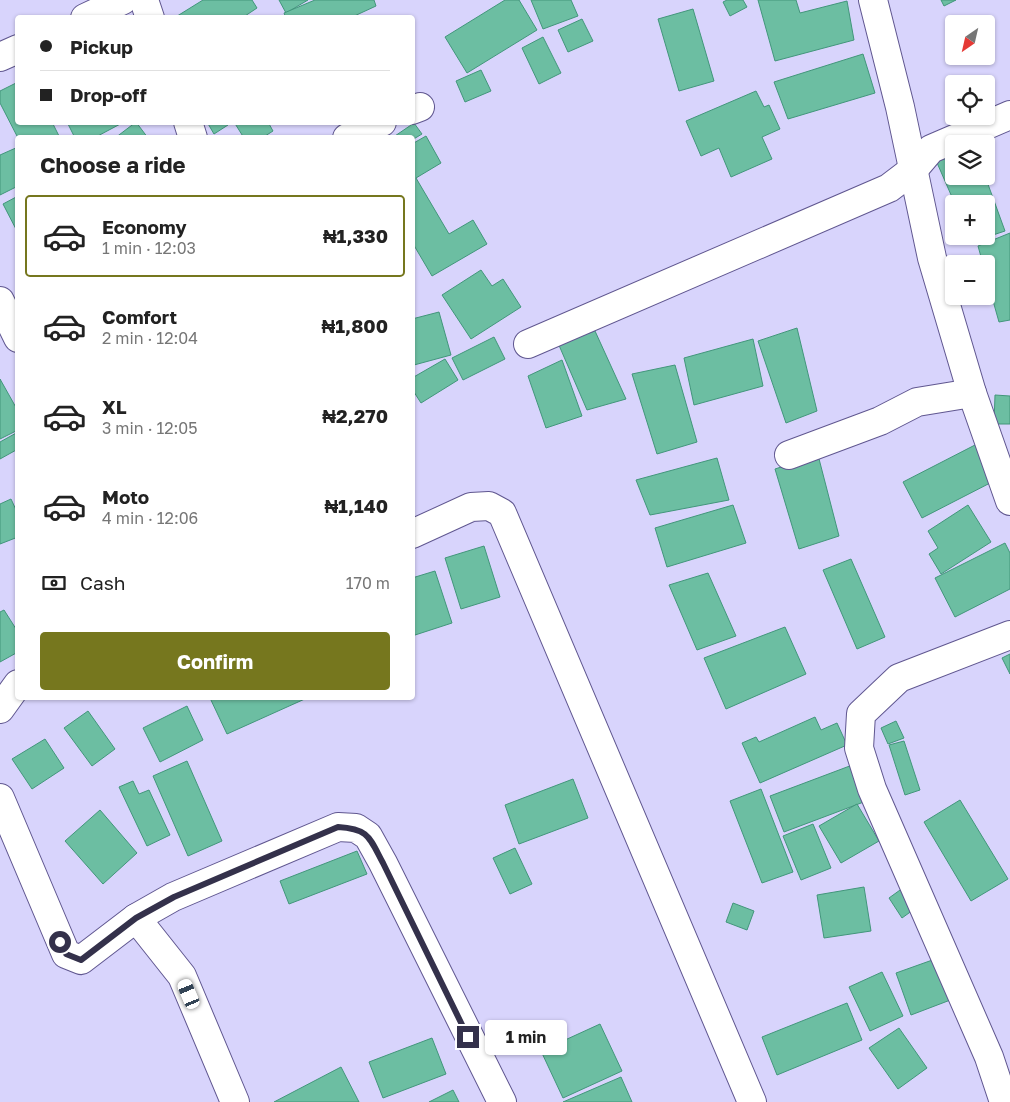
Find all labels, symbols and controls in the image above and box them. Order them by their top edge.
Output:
north arrow [945,15,995,65]
map controls [945,15,995,305]
text: Pickup [70,35,133,58]
button: locate [945,75,995,125]
text: Drop-off [70,83,147,106]
button: layers [945,135,995,185]
text: Choose a ride [40,151,186,178]
button: + [945,195,995,245]
icon: car [42,214,87,259]
text: Economy [102,215,187,238]
text: ₦1,330 [323,224,388,247]
text: 1 min · 12:03 [102,238,196,258]
button: − [945,255,995,305]
icon: car [42,304,87,349]
text: Comfort [102,305,177,328]
text: ₦1,800 [322,314,388,337]
text: 2 min · 12:04 [102,328,198,348]
icon: car [42,394,87,439]
text: XL [102,395,127,418]
text: ₦2,270 [322,404,388,427]
text: 3 min · 12:05 [102,418,198,438]
icon: car [42,484,87,529]
text: Moto [102,485,149,508]
text: ₦1,140 [324,494,388,517]
text: 4 min · 12:06 [102,508,198,528]
icon: cash [40,569,68,597]
text: Cash [80,571,125,594]
text: 170 m [346,573,390,593]
button: Confirm [40,632,390,690]
route start [49,931,71,953]
car [176,977,201,1011]
callout: 1 min [486,1020,568,1054]
route end [457,1026,479,1048]
text: 1 min [506,1027,546,1047]

